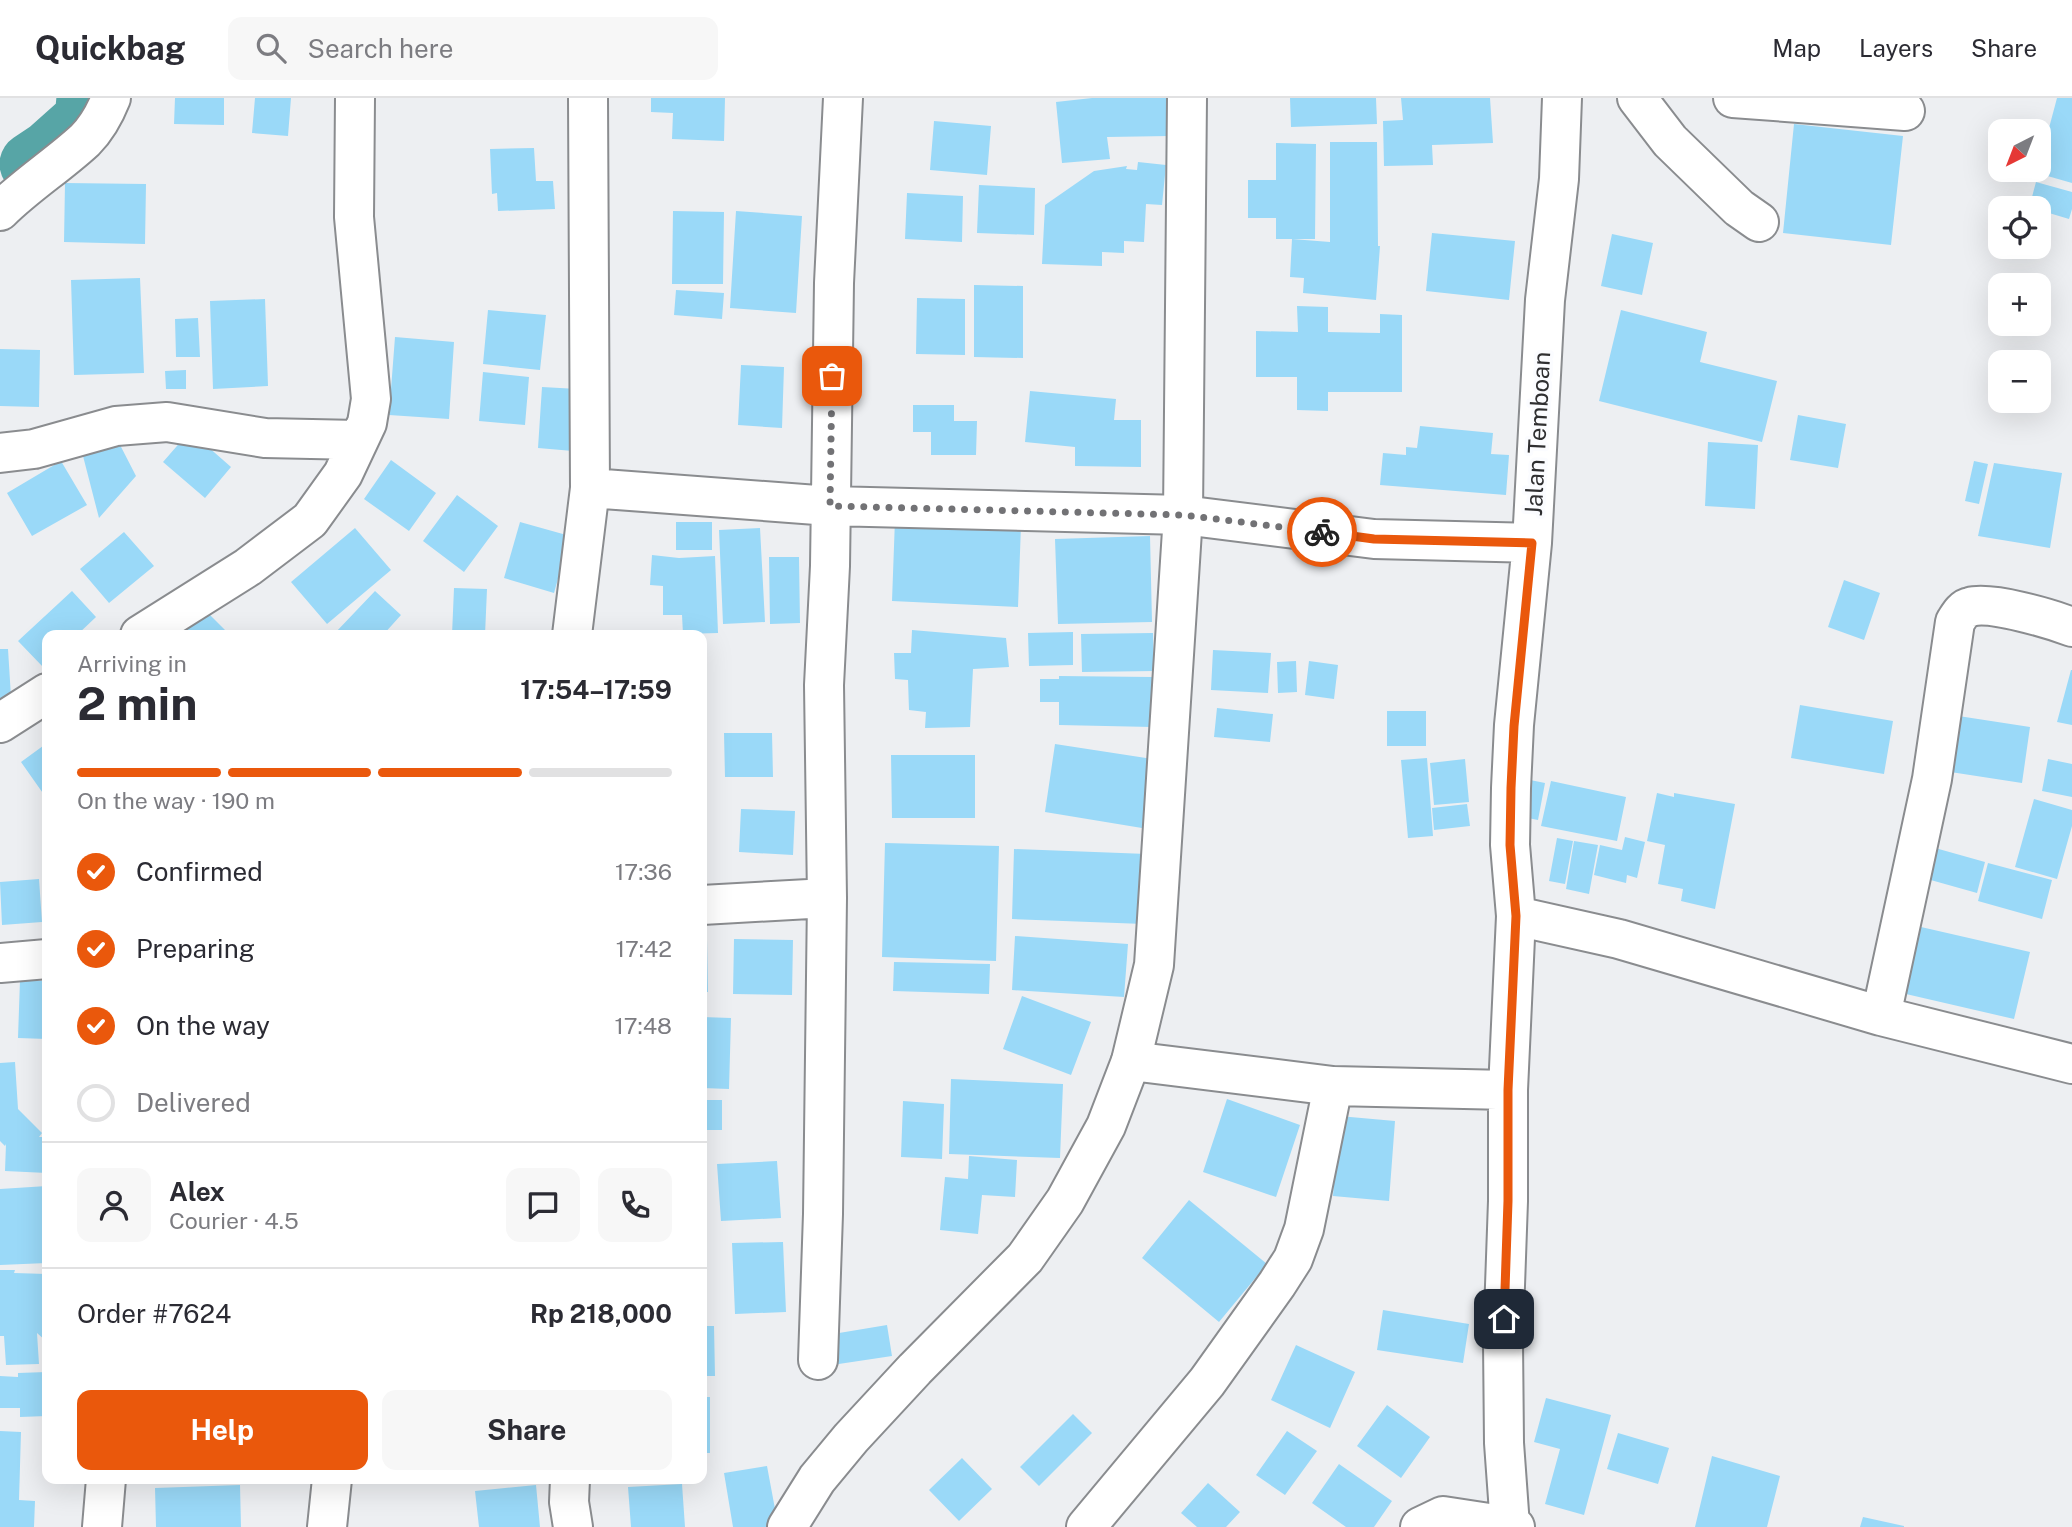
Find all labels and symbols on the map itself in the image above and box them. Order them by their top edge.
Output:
north arrow [1988,119,2051,182]
pin [802,346,862,406]
street label: Jalan Temboan [1519,351,1555,517]
courier [1287,497,1357,567]
pin [1474,1289,1534,1349]

